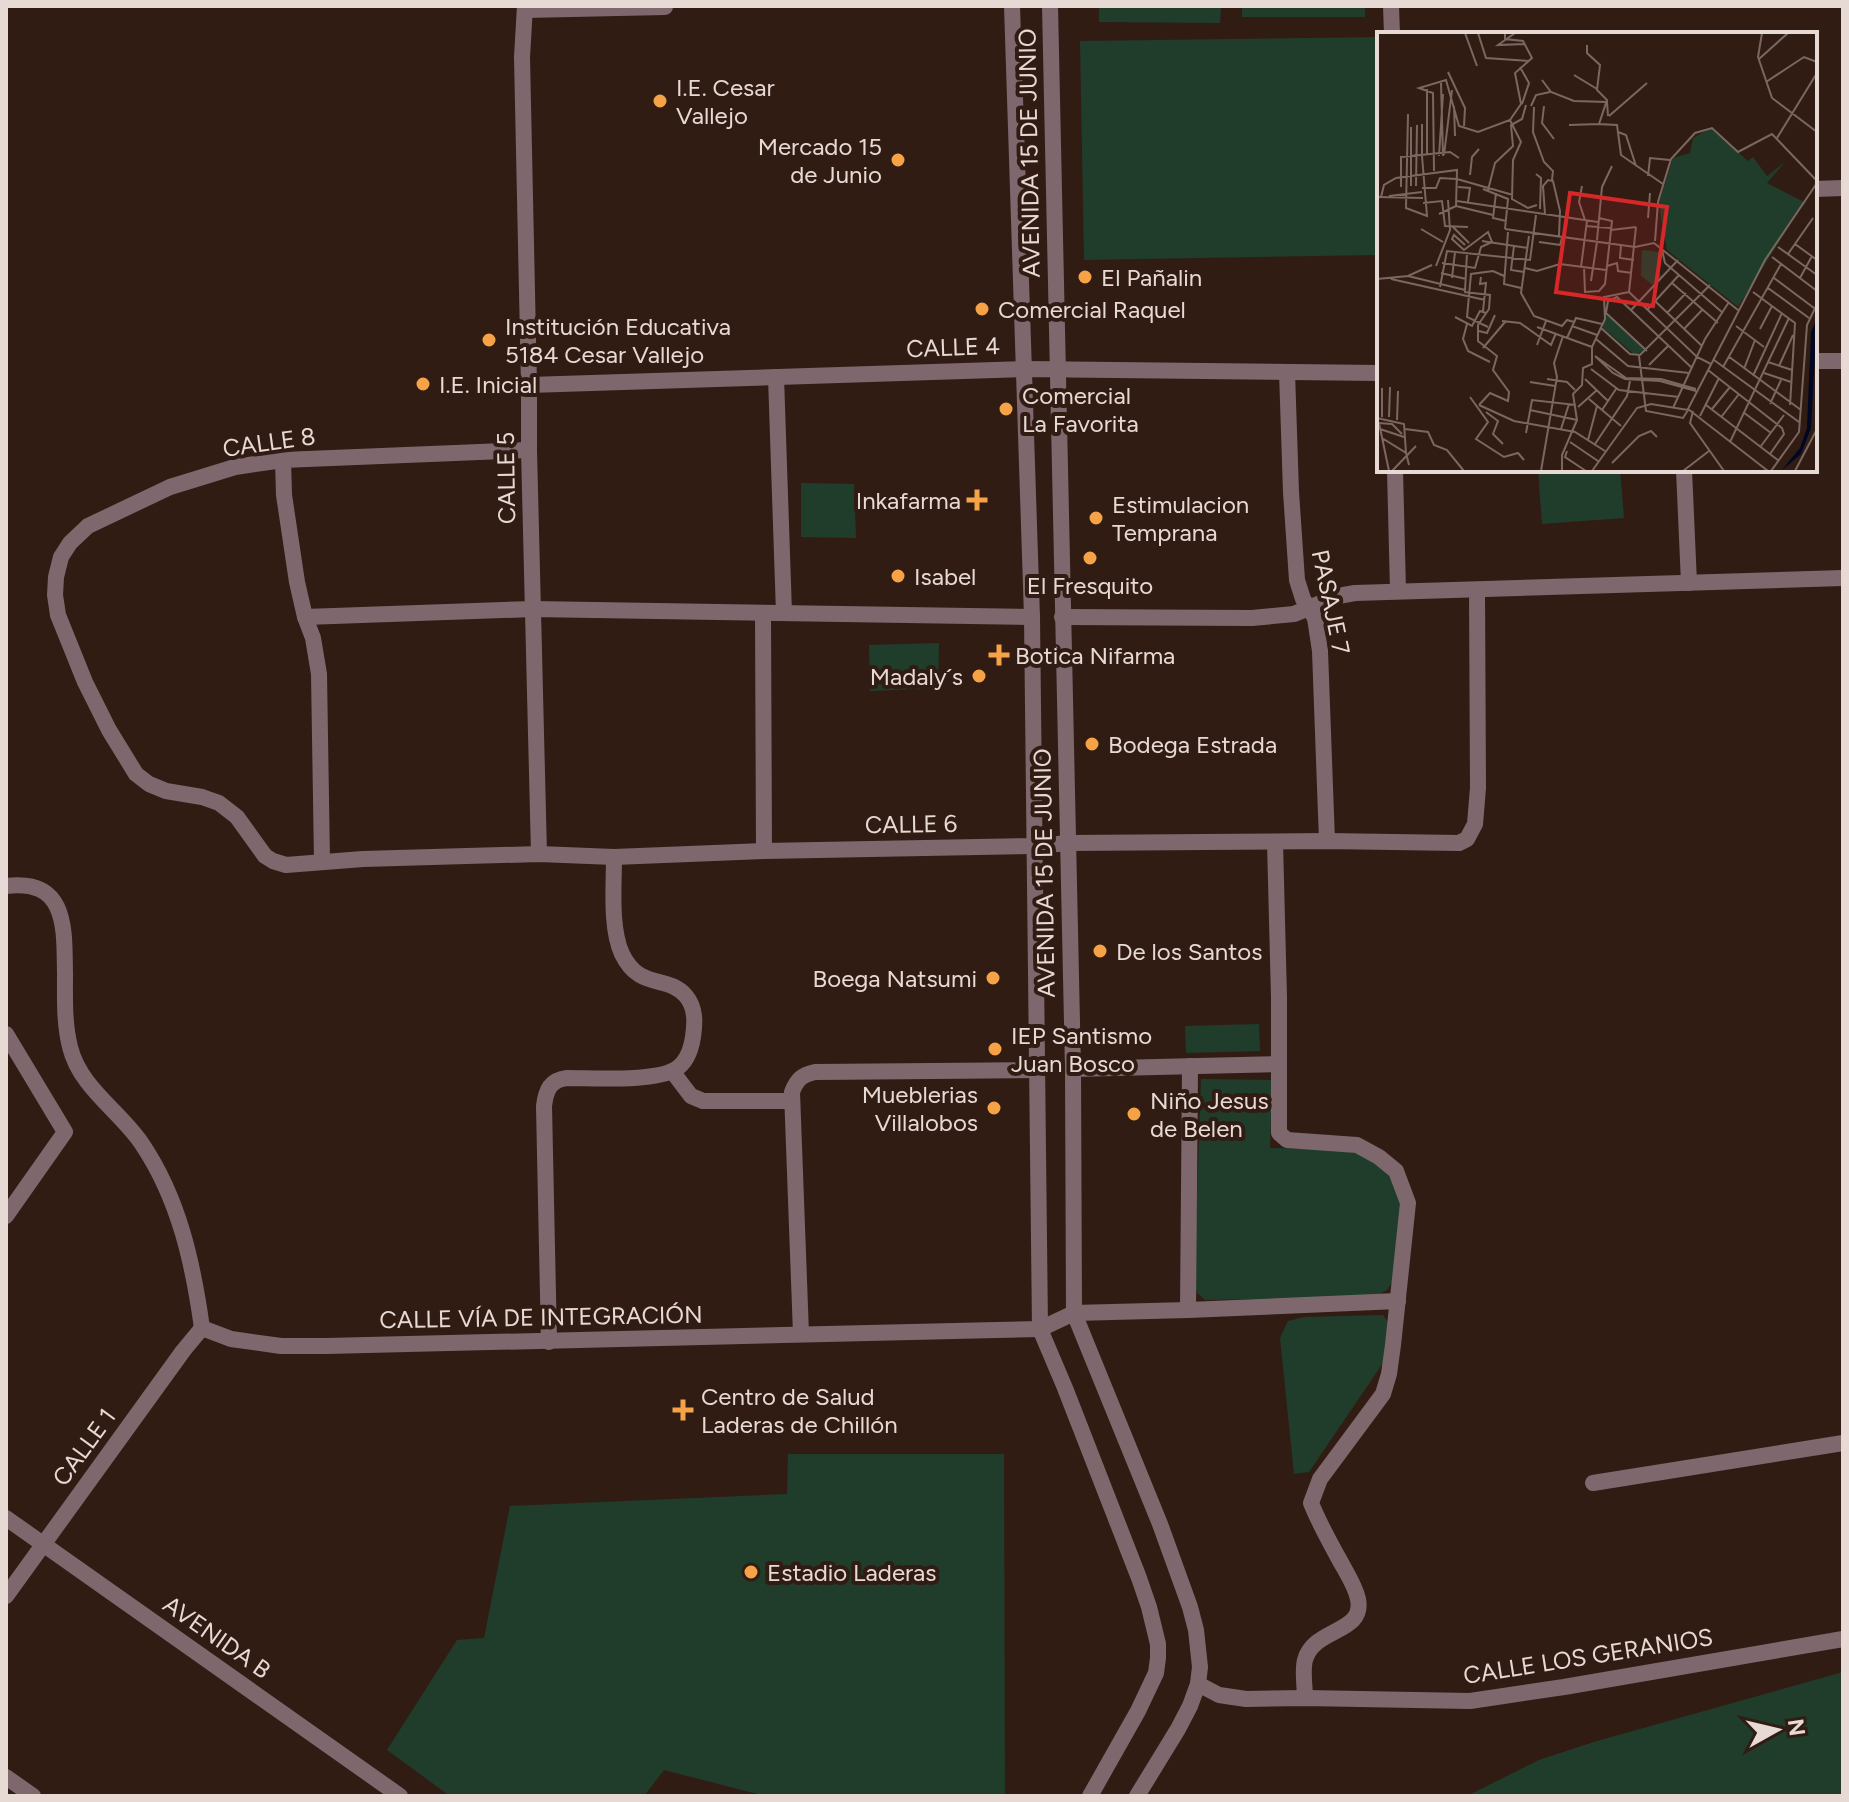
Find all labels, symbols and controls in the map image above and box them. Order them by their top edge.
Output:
street label: AVENIDA 15 DE JUNIO [1012,28,1046,278]
inset map [1377,32,1817,472]
place label: I.E. Cesar Vallejo [676,73,775,130]
marker: I.E. Cesar Vallejo [651,92,669,110]
place label: Mercado 15 de Junio [758,132,882,189]
marker: Mercado 15 de Junio [889,151,907,169]
place label: El Pañalin [1101,263,1202,292]
marker: El Pañalin [1076,268,1094,286]
place label: Comercial Raquel [998,295,1186,324]
marker: Comercial Raquel [973,300,991,318]
place label: Institución Educativa 5184 Cesar Vallejo [505,312,731,369]
marker: Institución Educativa 5184 Cesar Vallejo [480,331,498,349]
street label: CALLE 4 [906,331,1000,363]
place label: I.E. Inicial [439,370,537,399]
marker: I.E. Inicial [414,375,432,393]
place label: Comercial La Favorita [1022,381,1139,438]
marker: Comercial La Favorita [997,400,1015,418]
street label: CALLE 8 [221,421,317,463]
street label: CALLE 5 [491,432,521,524]
place label: Inkafarma [856,486,961,515]
place label: Estimulacion Temprana [1112,490,1249,547]
marker: Inkafarma [968,491,986,509]
marker: Estimulacion Temprana [1087,509,1105,527]
street label: PASAJE 7 [1306,547,1356,657]
marker: El Fresquito [1081,549,1099,567]
place label: Isabel [914,562,976,591]
marker: Isabel [889,567,907,585]
place label: El Fresquito [1027,571,1153,600]
place label: Botica Nifarma [1015,641,1175,670]
marker: Botica Nifarma [990,646,1008,664]
place label: Madaly´s [870,662,963,691]
marker: Madaly´s [970,667,988,685]
place label: Bodega Estrada [1108,730,1277,759]
marker: Bodega Estrada [1083,735,1101,753]
street label: AVENIDA 15 DE JUNIO [1027,748,1061,998]
street label: CALLE 6 [865,809,957,839]
place label: De los Santos [1116,937,1262,966]
marker: De los Santos [1091,942,1109,960]
place label: Boega Natsumi [813,964,977,993]
marker: Boega Natsumi [984,969,1002,987]
place label: IEP Santismo Juan Bosco [1011,1021,1152,1078]
marker: IEP Santismo Juan Bosco [986,1040,1004,1058]
place label: Mueblerias Villalobos [862,1080,978,1137]
place label: Niño Jesus de Belen [1150,1086,1269,1143]
marker: Mueblerias Villalobos [985,1099,1003,1117]
marker: Niño Jesus de Belen [1125,1105,1143,1123]
street label: CALLE VÍA DE INTEGRACIÓN [379,1300,703,1334]
place label: Centro de Salud Laderas de Chillón [701,1382,898,1439]
marker: Centro de Salud Laderas de Chillón [672,1399,694,1421]
street label: CALLE 1 [46,1403,122,1491]
place label: Estadio Laderas [767,1558,937,1587]
marker: Estadio Laderas [742,1563,760,1581]
street label: AVENIDA B [158,1589,276,1685]
street label: CALLE LOS GERANIOS [1461,1622,1715,1690]
north arrow [1737,1690,1817,1770]
text: N [1782,1717,1811,1738]

